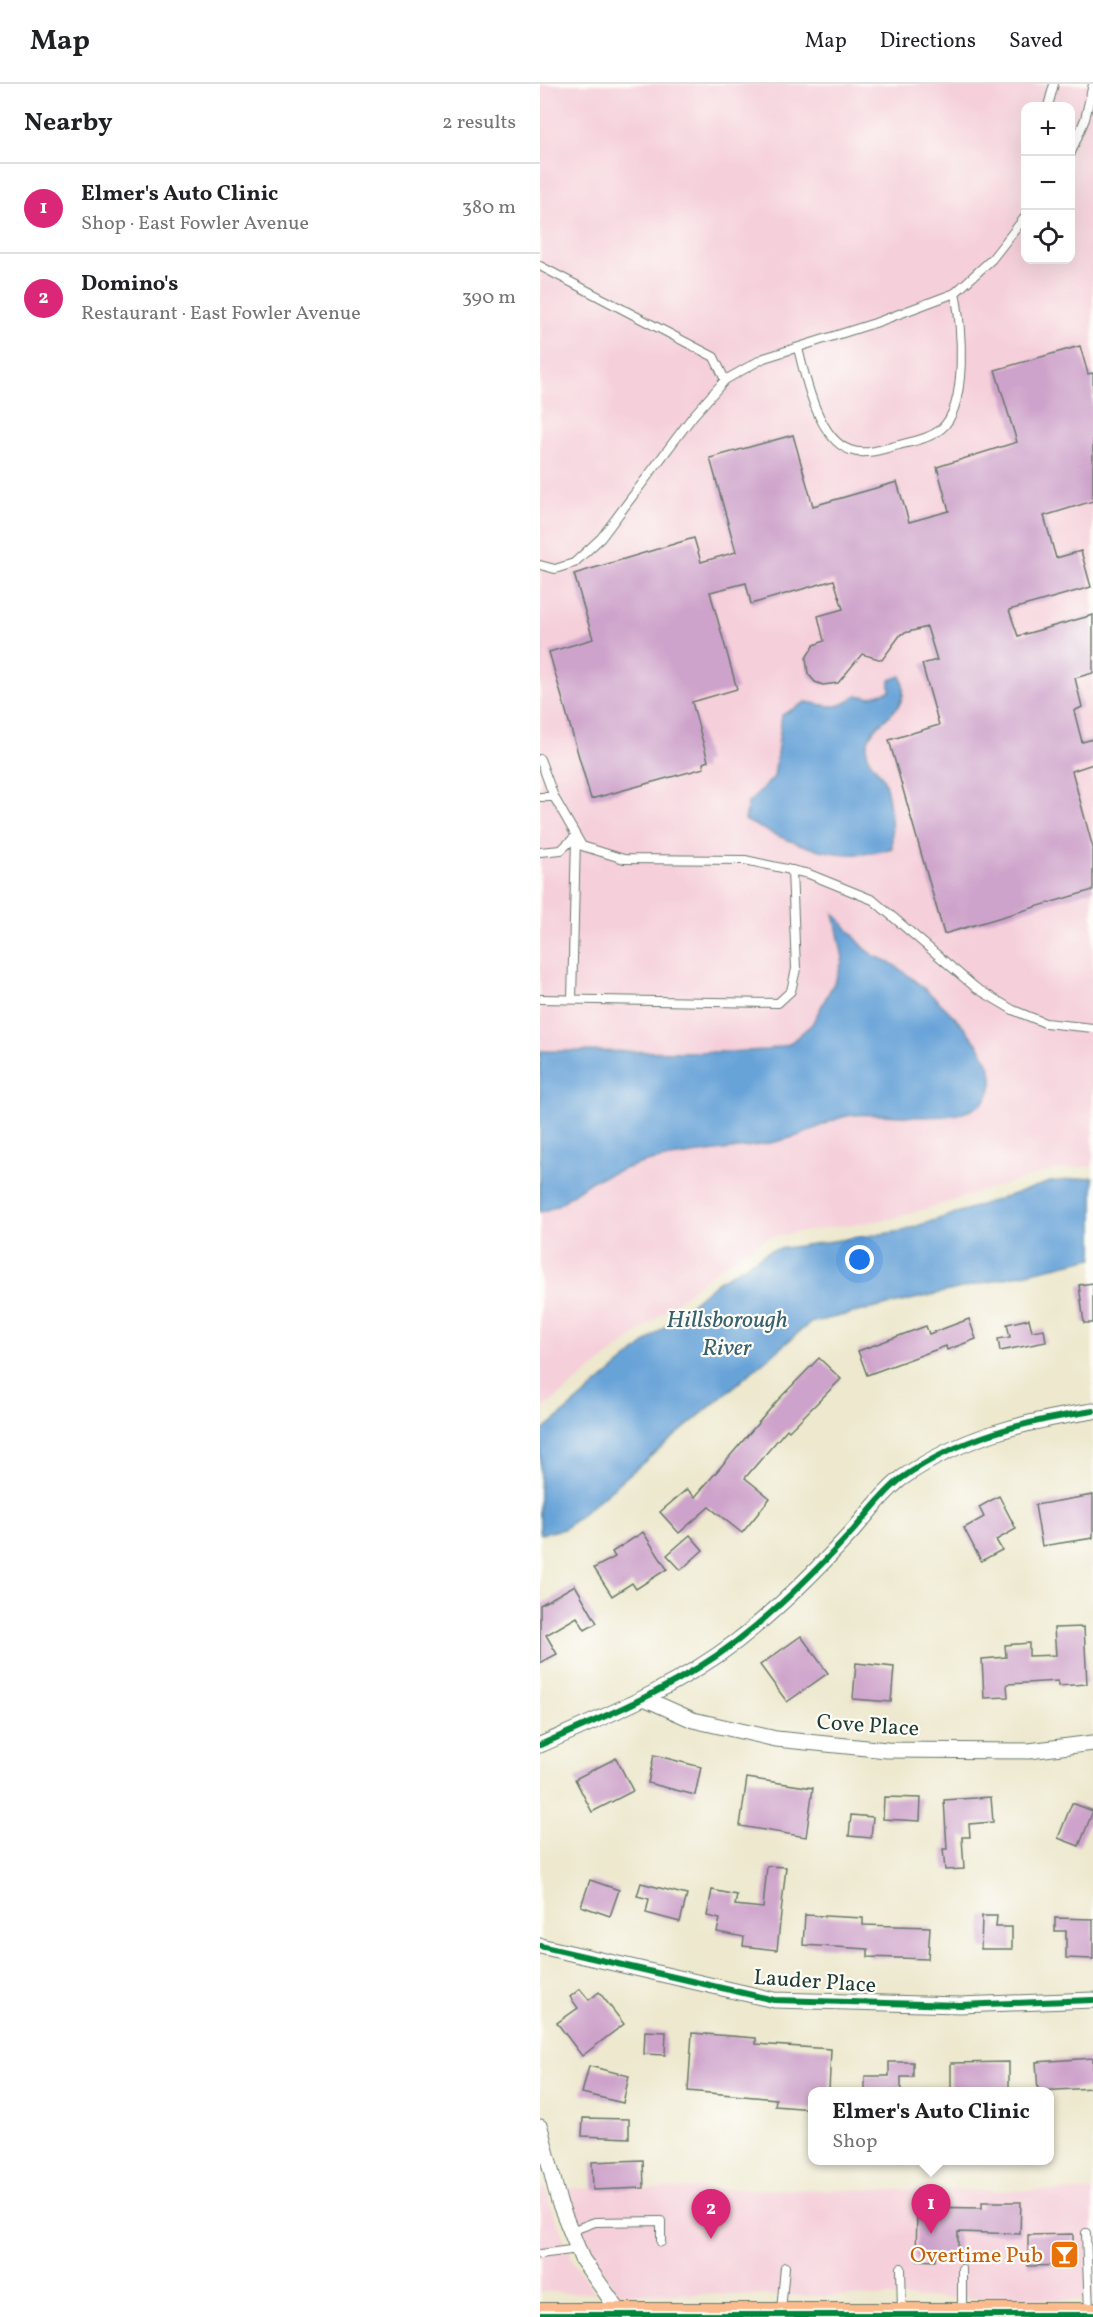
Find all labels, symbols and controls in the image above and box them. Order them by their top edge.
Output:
text: Map [30,22,90,61]
text: Map [805,27,847,56]
text: Directions [880,27,976,56]
text: Saved [1009,27,1063,56]
map controls [1021,102,1075,264]
button: + [1021,102,1075,156]
text: Nearby [24,105,113,141]
text: 2 results [442,109,516,137]
button: − [1021,156,1075,210]
text: Elmer's Auto Clinic [81,179,278,210]
text: 1 [39,194,48,222]
text: 380 m [462,194,516,222]
text: Shop · East Fowler Avenue [81,210,309,238]
button: locate [1021,210,1075,264]
text: Domino's [81,269,178,300]
text: 2 [38,284,49,312]
text: 390 m [462,284,516,312]
text: Restaurant · East Fowler Avenue [81,300,361,328]
your location [845,1245,874,1274]
water label: Hillsborough River [666,1304,788,1366]
street label: Cove Place [816,1707,920,1746]
street label: Lauder Place [753,1963,877,2002]
popup [808,2087,1054,2165]
text: Elmer's Auto Clinic [832,2097,1030,2128]
text: Shop [832,2128,877,2156]
pin: 1 [912,2184,950,2234]
pin: 2 [692,2190,730,2239]
bar icon: Overtime Pub [1048,2238,1080,2270]
place label: Overtime Pub [910,2241,1043,2272]

